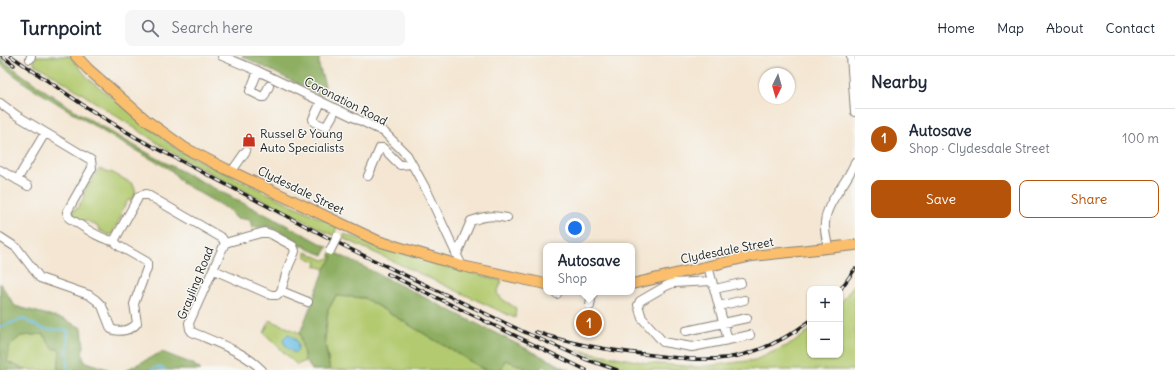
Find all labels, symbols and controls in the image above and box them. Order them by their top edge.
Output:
search box [125,10,405,46]
text: Turnpoint [20,16,101,40]
icon: search [139,17,161,39]
text: Search here [171,18,253,37]
text: Home [937,19,975,37]
text: Map [997,19,1024,37]
text: About [1046,19,1084,37]
text: Contact [1106,19,1155,37]
north arrow [759,68,795,104]
text: Nearby [871,71,927,93]
street label: Coronation Road [302,74,390,128]
text: Autosave [909,121,972,140]
place label: Russel & Young Auto Specialists [260,126,344,155]
text: 1 [881,130,887,147]
text: 100 m [1122,130,1159,147]
shop icon: Russel & Young Auto Specialists [241,132,257,148]
text: Shop · Clydesdale Street [909,140,1050,157]
street label: Clydesdale Street [255,163,347,217]
button: Save [871,180,1011,218]
button: Share [1019,180,1159,218]
your location [565,218,585,238]
street label: Clydesdale Street [679,234,775,266]
popup [543,243,635,295]
street label: Grayling Road [174,244,216,322]
text: Autosave [558,251,620,270]
text: Shop [558,270,587,287]
map controls [807,286,843,358]
button: + [807,286,843,322]
pin: 1 [576,308,602,338]
button: − [807,322,843,358]

